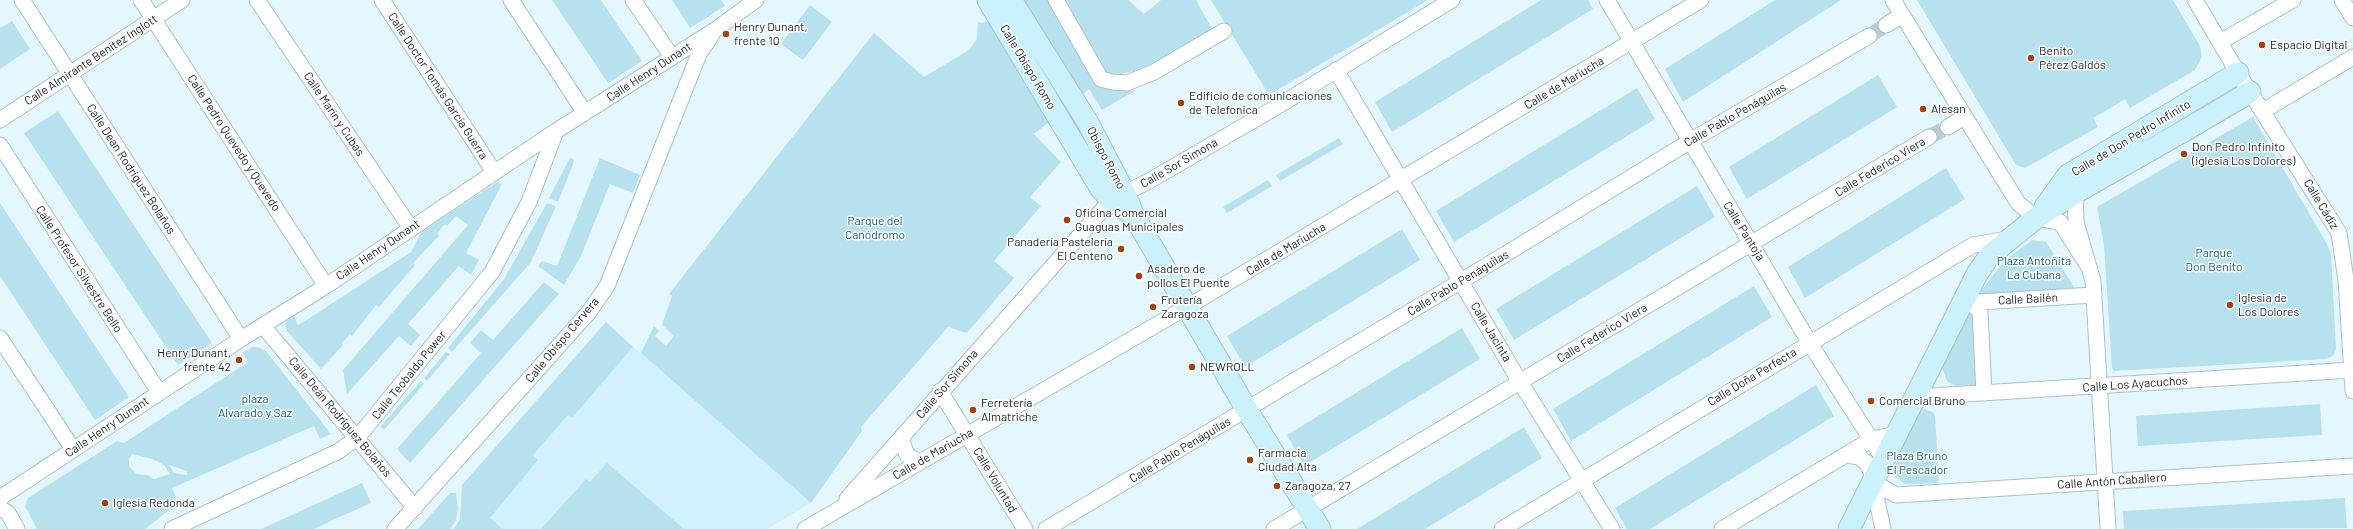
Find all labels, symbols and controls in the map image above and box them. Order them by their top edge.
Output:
street label: Calle Doctor Tomás García Guerra [385,10,491,162]
street label: Calle Almirante Benítez Inglott [22,12,160,108]
place label: Henry Dunant, frente 10 [734,20,808,48]
street label: Calle Obispo Romo [997,22,1059,112]
marker: Henry Dunant, frente 10 [721,29,731,39]
place label: Espacio Digital [2270,38,2347,52]
street label: Calle Henry Dunant [604,39,694,105]
marker: Espacio Digital [2257,40,2267,50]
place label: Benito Pérez Galdós [2039,44,2106,72]
marker: Benito Pérez Galdós [2026,53,2036,63]
street label: Calle de Mariucha [1522,54,1606,112]
street label: Calle Marín y Cubas [301,69,367,159]
street label: Calle Pedro Quevedo y Quevedo [184,72,284,214]
street label: Calle Pablo Penáguilas [1681,80,1789,150]
place label: Edificio de comunicaciones de Telefonica [1189,89,1332,117]
street label: Calle de Don Pedro Infinito [2069,97,2193,179]
marker: Edificio de comunicaciones de Telefonica [1176,98,1186,108]
street label: Calle Dean Rodríguez Bolaños [83,101,179,237]
place label: Alesan [1931,102,1966,116]
marker: Alesan [1918,104,1928,114]
street label: Obispo Romo [1084,124,1128,192]
street label: Calle Federico Viera [1832,134,1928,200]
street label: Calle Sor Simona [1138,135,1220,191]
place label: Don Pedro Infinito (iglesia Los Dolores) [2192,140,2295,168]
marker: Don Pedro Infinito (iglesia Los Dolores) [2179,149,2189,159]
street label: Calle Cádiz [2300,176,2342,232]
street label: Calle Pantoja [1720,199,1768,263]
street label: Calle Profesor Silvestre Bello [33,203,125,335]
place label: Oficina Comercial Guaguas Municipales [1075,206,1183,234]
park label: Parque del Canódromo [845,214,905,242]
marker: Oficina Comercial Guaguas Municipales [1062,215,1072,225]
street label: Calle Henry Dunant [333,217,423,283]
street label: Calle de Mariucha [1244,220,1328,278]
place label: Panadería Pastelería El Centeno [1007,235,1113,263]
marker: Panadería Pastelería El Centeno [1116,244,1126,254]
park label: Parque Don Benito [2186,246,2242,274]
street label: Calle Pablo Penáguilas [1405,247,1511,319]
park label: Plaza Antoñita La Cubana [1997,254,2071,282]
place label: Asadero de pollos El Puente [1147,262,1230,290]
marker: Asadero de pollos El Puente [1134,271,1144,281]
street label: Calle Bailén [1998,290,2058,308]
place label: Iglesia de Los Dolores [2238,291,2299,319]
place label: Frutería Zaragoza [1161,293,1209,321]
street label: Calle Obispo Cervera [522,294,602,386]
street label: Calle Jacinta [1468,300,1514,364]
street label: Calle Federico Viera [1554,300,1650,366]
marker: Iglesia de Los Dolores [2225,300,2235,310]
marker: Frutería Zaragoza [1148,302,1158,312]
street label: Calle Teobaldo Power [369,328,449,422]
street label: Calle Doña Perfecta [1705,345,1799,409]
place label: Henry Dunant, frente 42 [157,346,231,374]
street label: Calle Sor Simona [913,346,981,422]
street label: Calle Deán Rodríguez Bolaños [285,354,395,480]
marker: Henry Dunant, frente 42 [234,355,244,365]
place label: NEWROLL [1200,360,1254,374]
marker: NEWROLL [1187,362,1197,372]
street label: Calle Los Ayacuchos [2082,373,2188,395]
park label: plaza Alvarado y Saz [218,392,292,420]
street label: Calle Henry Dunant [62,394,152,460]
place label: Comercial Bruno [1879,394,1965,408]
place label: Ferretería Almatriche [981,396,1038,424]
marker: Comercial Bruno [1866,396,1876,406]
marker: Ferretería Almatriche [968,405,978,415]
street label: Calle Pablo Penáguilas [1127,414,1233,486]
street label: Calle de Mariucha [890,425,976,483]
street label: Calle Voluntad [970,445,1020,515]
place label: Farmacia Ciudad Alta [1258,446,1317,474]
park label: Plaza Bruno El Pescador [1886,449,1948,477]
marker: Farmacia Ciudad Alta [1245,455,1255,465]
street label: Calle Antón Caballero [2057,470,2167,492]
place label: Zaragoza, 27 [1285,479,1350,493]
marker: Zaragoza, 27 [1272,481,1282,491]
place label: Iglesia Redonda [113,496,195,510]
marker: Iglesia Redonda [100,498,110,508]

